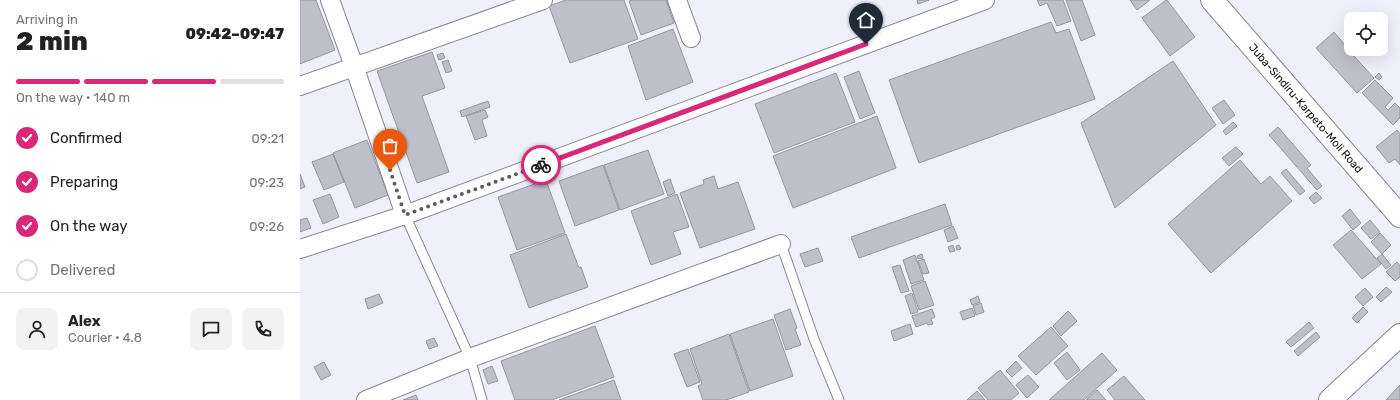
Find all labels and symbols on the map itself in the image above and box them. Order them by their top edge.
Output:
pin [849,3,883,44]
street label: Juba-Sindiru-Karpeto-Moli Road [1246,41,1365,176]
pin [373,129,407,170]
courier [521,145,561,185]

